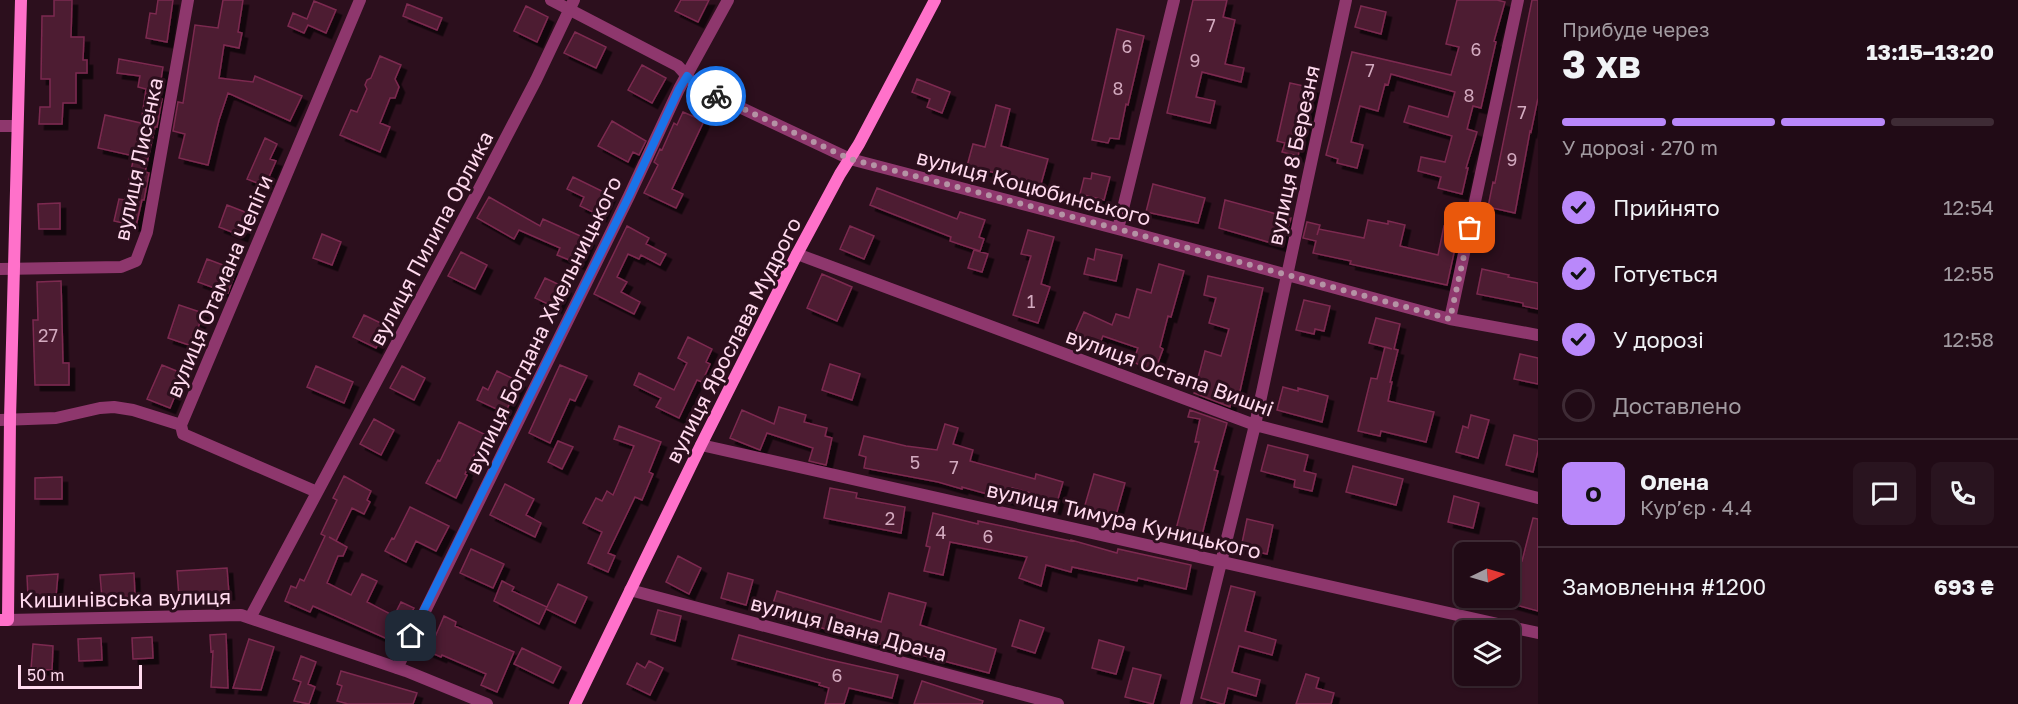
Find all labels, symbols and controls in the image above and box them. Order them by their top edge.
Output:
house number: 7 [1206,14,1216,36]
text: Прибуде через [1562,17,1709,41]
house number: 6 [1122,35,1132,57]
house number: 6 [1471,38,1481,60]
text: 13:15–13:20 [1866,38,1994,65]
text: 3 хв [1562,40,1641,87]
house number: 9 [1190,49,1200,71]
house number: 7 [1365,59,1375,81]
street label: вулиця 8 Березня [1261,63,1325,247]
courier [686,66,746,126]
street label: вулиця Лисенка [108,75,168,243]
house number: 8 [1113,77,1123,99]
icon: bike [700,80,733,113]
house number: 8 [1464,84,1474,106]
house number: 7 [1517,101,1527,123]
street label: вулиця Пилипа Орлика [363,126,499,350]
text: У дорозі · 270 m [1562,135,1718,159]
street label: вулиця Коцюбинського [914,143,1154,231]
house number: 9 [1507,148,1517,170]
street label: вулиця Отамана Чепіги [160,171,278,401]
street label: вулиця Богдана Хмельницького [459,172,627,478]
icon: check [1562,191,1595,224]
text: Прийнято [1613,194,1720,221]
text: 12:54 [1943,195,1994,219]
pin [1444,202,1495,253]
icon: bag [1453,211,1486,244]
street label: вулиця Ярослава Мудрого [660,213,806,467]
icon: check [1562,257,1595,290]
text: Готується [1613,260,1718,287]
text: 12:55 [1944,261,1994,285]
house number: 1 [1027,290,1036,312]
street label: вулиця Остапа Вишні [1063,322,1277,422]
icon: check [1562,323,1595,356]
house number: 27 [38,324,58,346]
text: У дорозі [1613,326,1704,353]
text: 12:58 [1943,327,1994,351]
text: Доставлено [1613,392,1741,419]
house number: 5 [910,451,920,473]
house number: 7 [949,456,959,478]
button: chat [1853,462,1916,525]
button: phone [1931,462,1994,525]
text: Олена [1640,468,1709,495]
street label: вулиця Тимура Куницького [984,476,1264,564]
text: О [1585,480,1602,507]
text: Кур’єр · 4.4 [1640,495,1752,519]
house number: 2 [885,507,895,529]
house number: 4 [936,521,947,543]
house number: 6 [983,525,993,547]
north arrow [1454,542,1520,608]
map controls [1454,542,1520,686]
text: Замовлення #1200 [1562,573,1766,600]
text: 693 ₴ [1934,573,1994,600]
street label: Кишинівська вулиця [19,583,231,613]
street label: вулиця Івана Драча [748,589,950,667]
pin [385,610,436,661]
icon: home [394,619,427,652]
button: layers [1454,620,1520,686]
scale bar [18,662,142,690]
house number: 6 [832,664,842,686]
text: 50 m [27,665,64,685]

